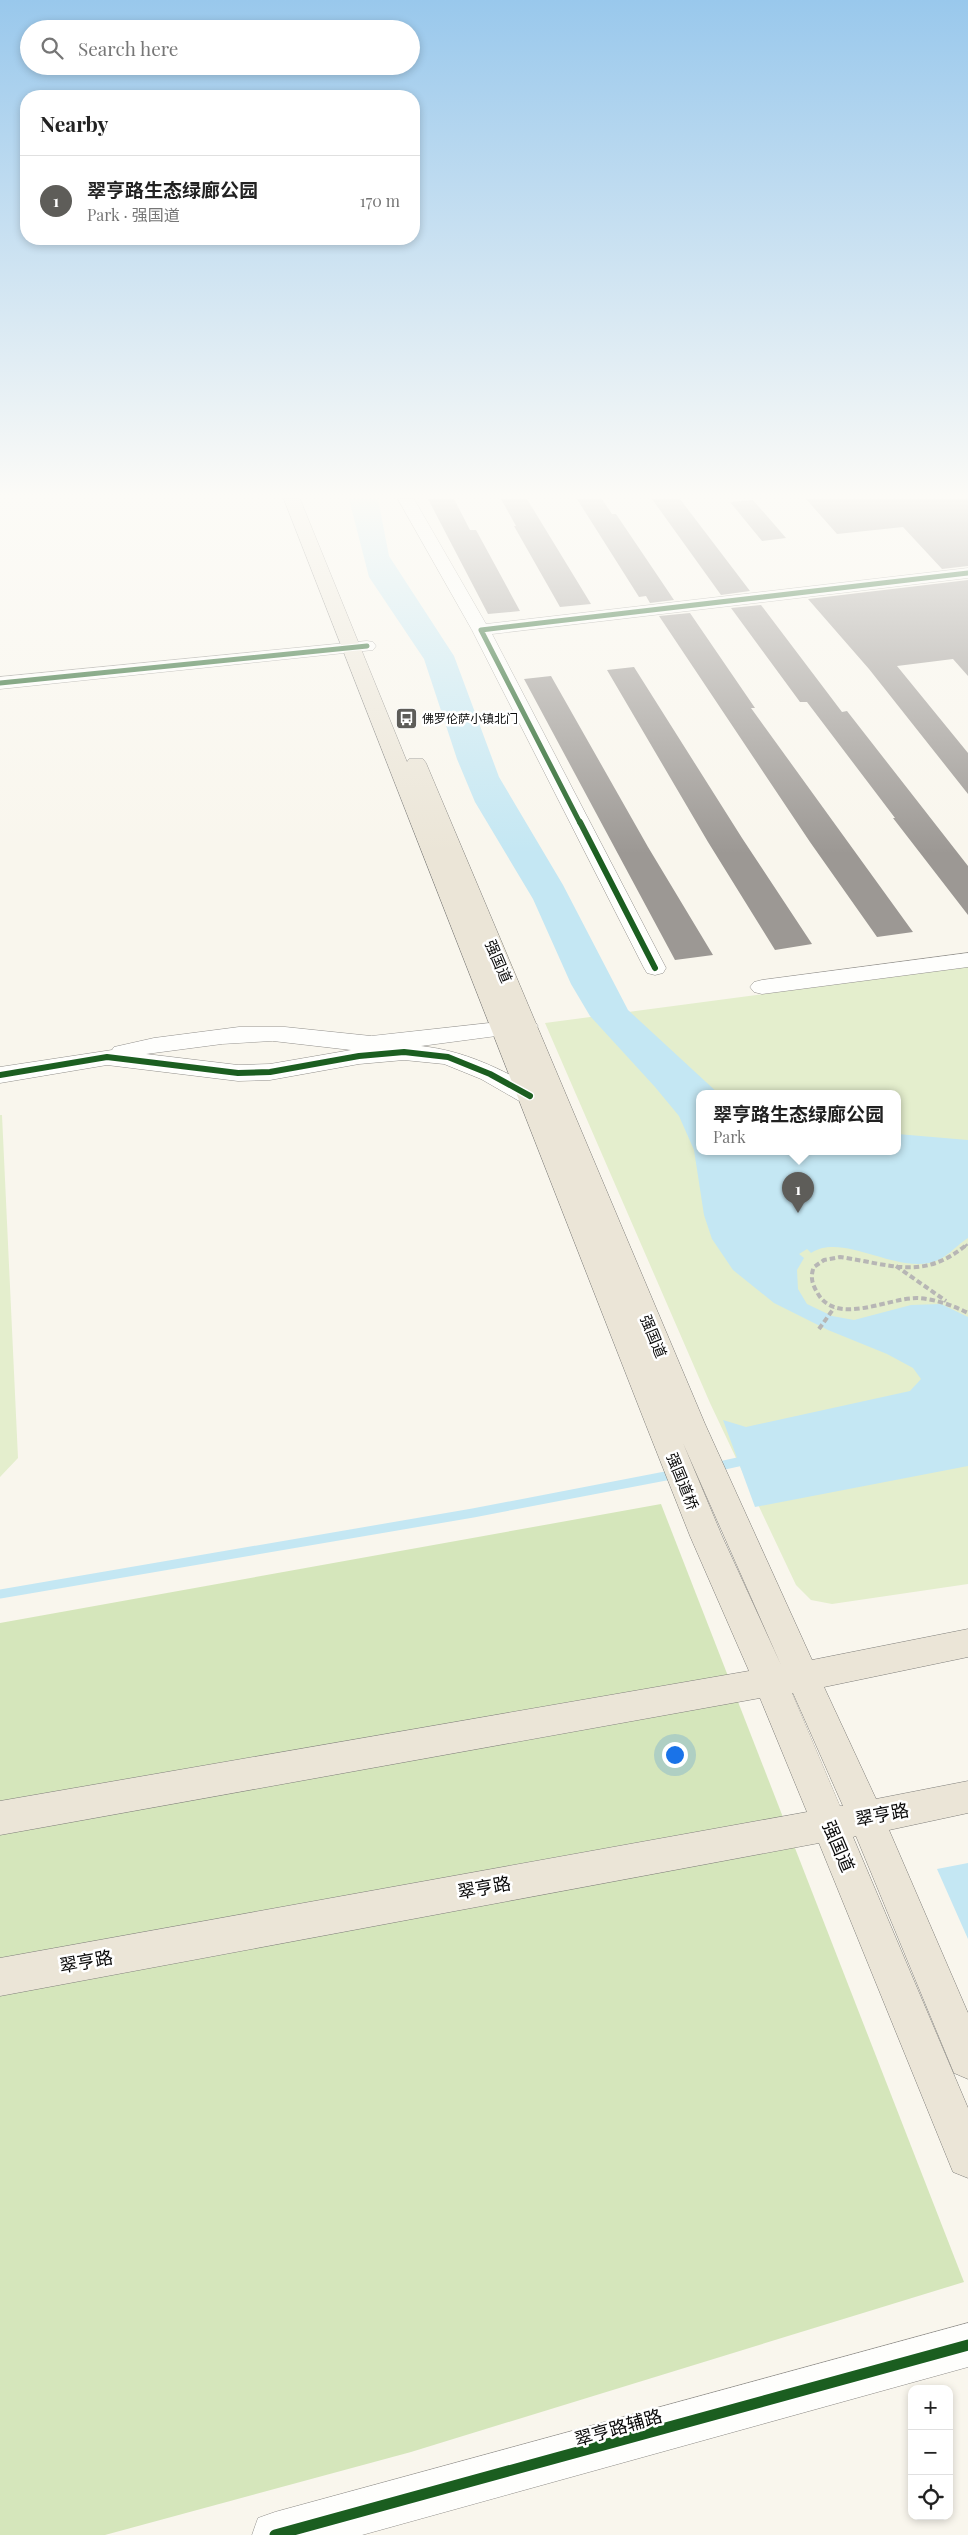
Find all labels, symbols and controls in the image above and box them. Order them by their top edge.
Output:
search box [20,20,420,75]
icon: search [38,34,66,62]
text: Search here [78,35,178,61]
text: Nearby [40,109,109,137]
text: 翠亨路生态绿廊公园 [87,176,258,202]
text: 1 [53,190,59,211]
text: 170 m [360,190,400,211]
text: Park · 强国道 [87,204,180,225]
bus stop icon: 佛罗伦萨小镇北门 [394,706,418,730]
place label: 佛罗伦萨小镇北门 [422,710,518,726]
street label: 强国道 [481,936,517,986]
popup [696,1090,901,1155]
text: 翠亨路生态绿廊公园 [713,1100,884,1126]
text: Park [713,1126,746,1147]
pin: 1 [782,1172,814,1213]
street label: 强国道 [636,1311,672,1361]
street label: 强国道桥 [662,1449,704,1513]
your location [662,1742,688,1768]
street label: 翠亨路 [853,1797,911,1831]
street label: 强国道 [817,1816,861,1876]
street label: 翠亨路 [455,1870,513,1904]
street label: 翠亨路 [57,1944,115,1978]
map controls [908,2385,953,2520]
button: + [908,2385,953,2430]
street label: 翠亨路辅路 [571,2403,665,2451]
button: − [908,2430,953,2475]
button: locate [908,2475,953,2520]

